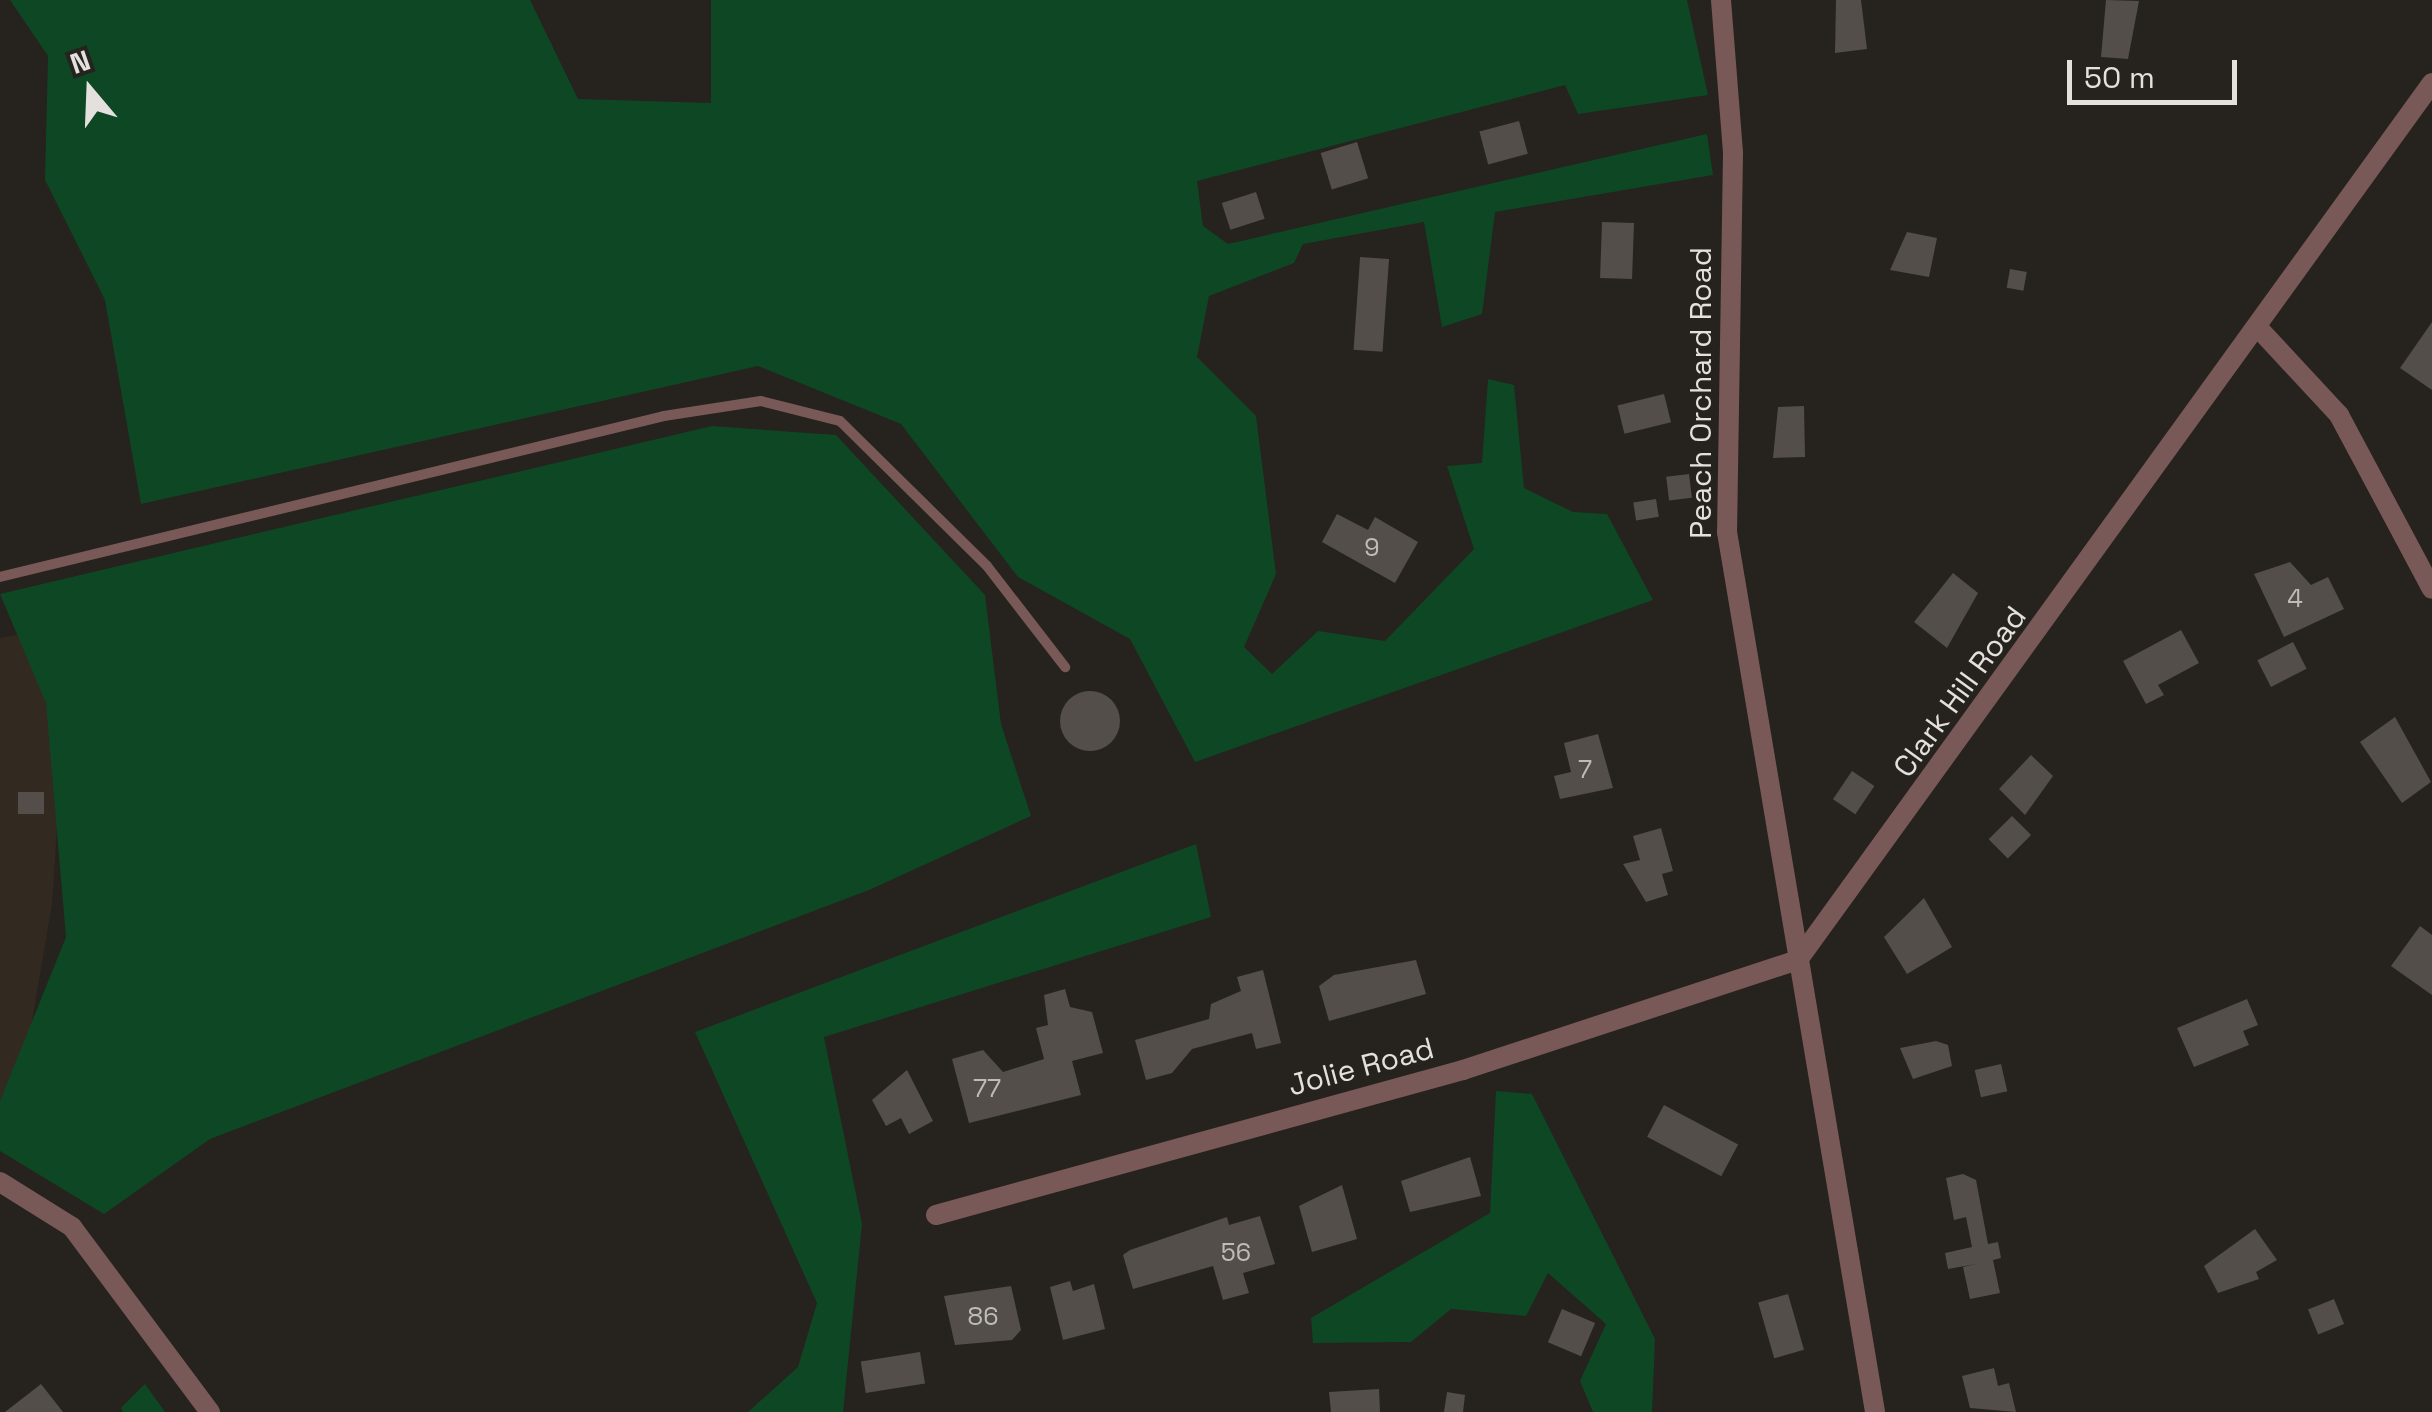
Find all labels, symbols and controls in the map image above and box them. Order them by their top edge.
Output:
north arrow [40,40,140,140]
scale bar [2072,40,2242,102]
text: N [65,42,95,82]
text: 50 m [2084,58,2155,97]
street label: Peach Orchard Road [1683,247,1719,539]
house number: 9 [1364,532,1380,562]
house number: 4 [2287,583,2303,613]
street label: Clark Hill Road [1886,600,2034,784]
house number: 7 [1578,754,1592,784]
street label: Jolie Road [1284,1030,1438,1104]
house number: 77 [973,1073,1001,1103]
house number: 56 [1221,1237,1251,1267]
house number: 86 [968,1301,998,1331]

